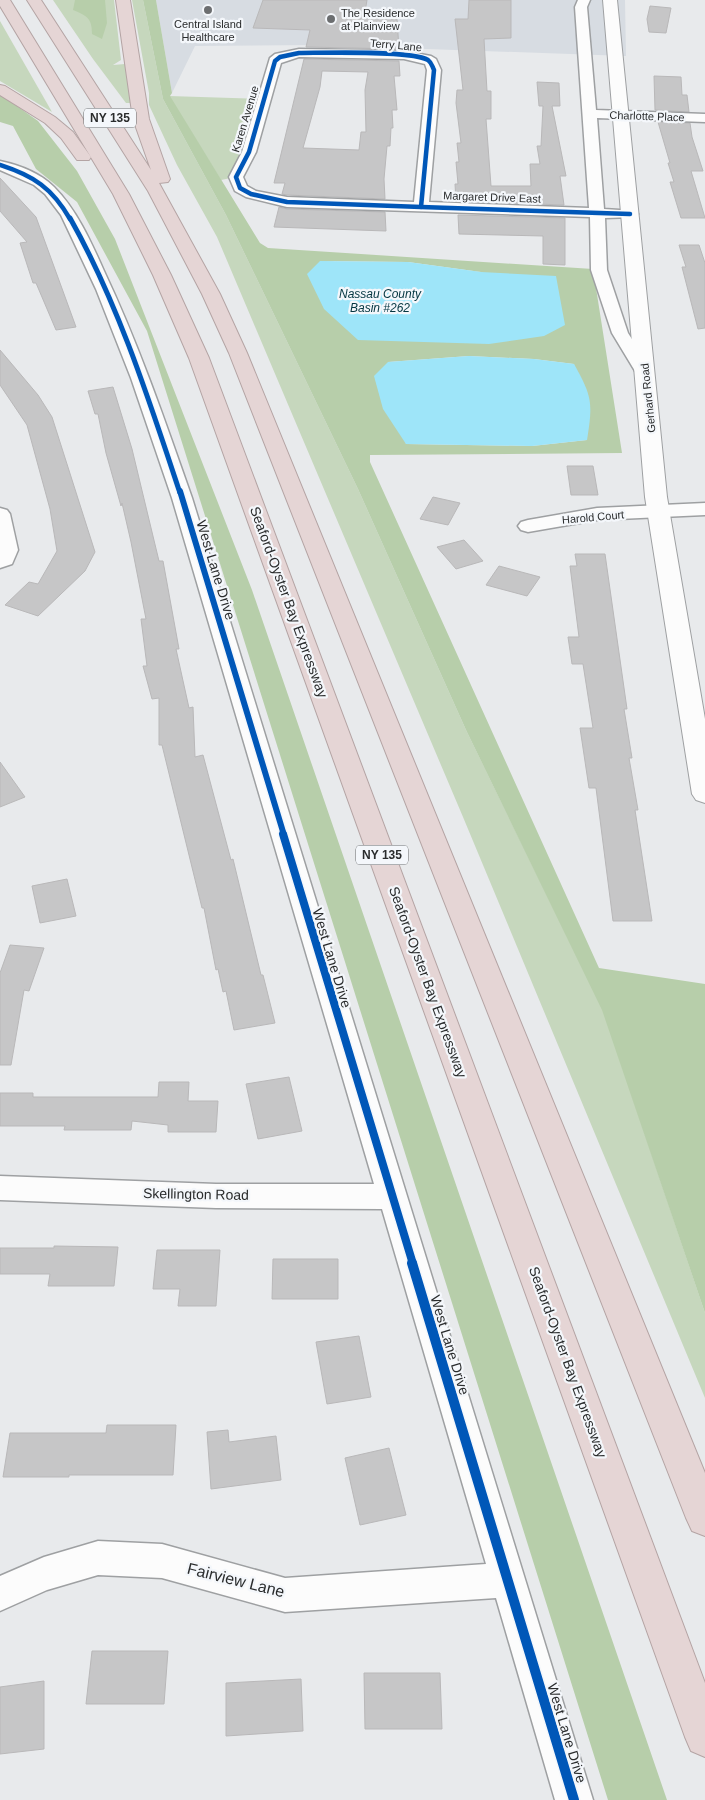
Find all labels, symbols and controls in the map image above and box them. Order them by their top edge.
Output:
marker: Central Island Healthcare [202,4,214,16]
place label: The Residence at Plainview [341,7,415,32]
marker: The Residence at Plainview [325,13,337,25]
place label: Central Island Healthcare [174,18,242,43]
street label: Terry Lane [370,37,422,53]
street label: Karen Avenue [229,84,261,154]
road number: NY 135 [84,109,136,128]
street label: Charlotte Place [609,109,685,123]
street label: Margaret Drive East [443,189,541,205]
water label: Nassau County Basin #262 [339,287,422,315]
street label: Gerhard Road [638,363,658,433]
street label: Seaford-Oyster Bay Expressway [247,504,331,700]
street label: Harold Court [561,508,625,526]
street label: West Lane Drive [193,518,239,622]
road number: NY 135 [356,846,408,864]
street label: Seaford-Oyster Bay Expressway [386,884,470,1080]
street label: West Lane Drive [309,906,355,1010]
street label: Skellington Road [143,1185,249,1203]
street label: Seaford-Oyster Bay Expressway [526,1264,610,1460]
street label: West Lane Drive [427,1293,473,1397]
street label: Fairview Lane [186,1560,286,1600]
street label: West Lane Drive [544,1681,590,1785]

